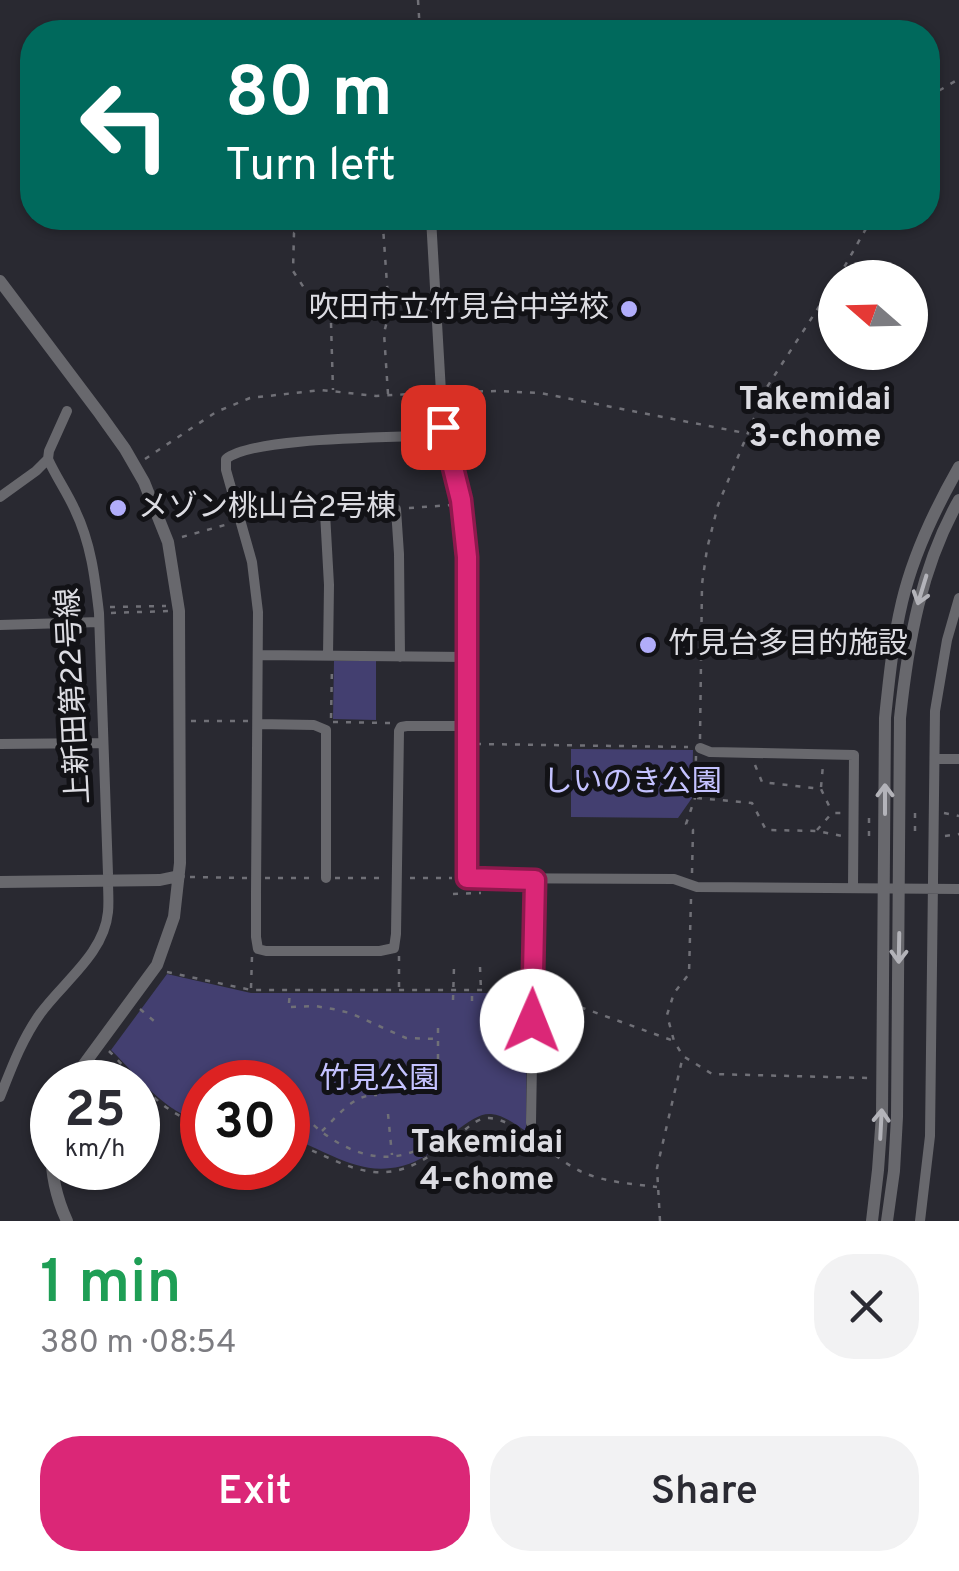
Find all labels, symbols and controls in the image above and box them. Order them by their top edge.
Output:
text: 80 m [225,52,393,141]
icon: left [60,60,190,190]
text: Turn left [225,139,396,196]
north arrow [818,260,928,370]
map controls [818,260,928,370]
place label: 吹田市立竹見台中学校 [309,291,609,328]
marker: 吹田市立竹見台中学校 [618,298,640,320]
district label: Takemidai 3-chome [739,381,891,458]
pin [401,385,486,470]
icon: arrive [416,400,471,455]
place label: メゾン桃山台2号棟 [138,490,396,527]
marker: メゾン桃山台2号棟 [107,497,129,519]
one-way arrow [912,574,930,605]
street label: 上新田第22号線 [51,587,99,805]
place label: 竹見台多目的施設 [668,627,908,664]
marker: 竹見台多目的施設 [637,634,659,656]
park label: しいのき公園 [542,765,722,802]
one-way arrow [876,784,894,816]
one-way arrow [890,930,908,963]
position arrow [480,969,584,1073]
speed limit sign: 30 [180,1060,310,1190]
park label: 竹見公園 [319,1062,439,1099]
text: 25 [64,1081,126,1144]
one-way arrow [872,1108,891,1141]
district label: Takemidai 4-chome [411,1124,563,1201]
text: km/h [65,1134,125,1166]
text: 1 min [40,1248,181,1324]
button: close [814,1254,919,1359]
text: 380 m · 08:54 [40,1324,236,1364]
button: Exit [40,1436,470,1551]
button: Share [490,1436,919,1551]

